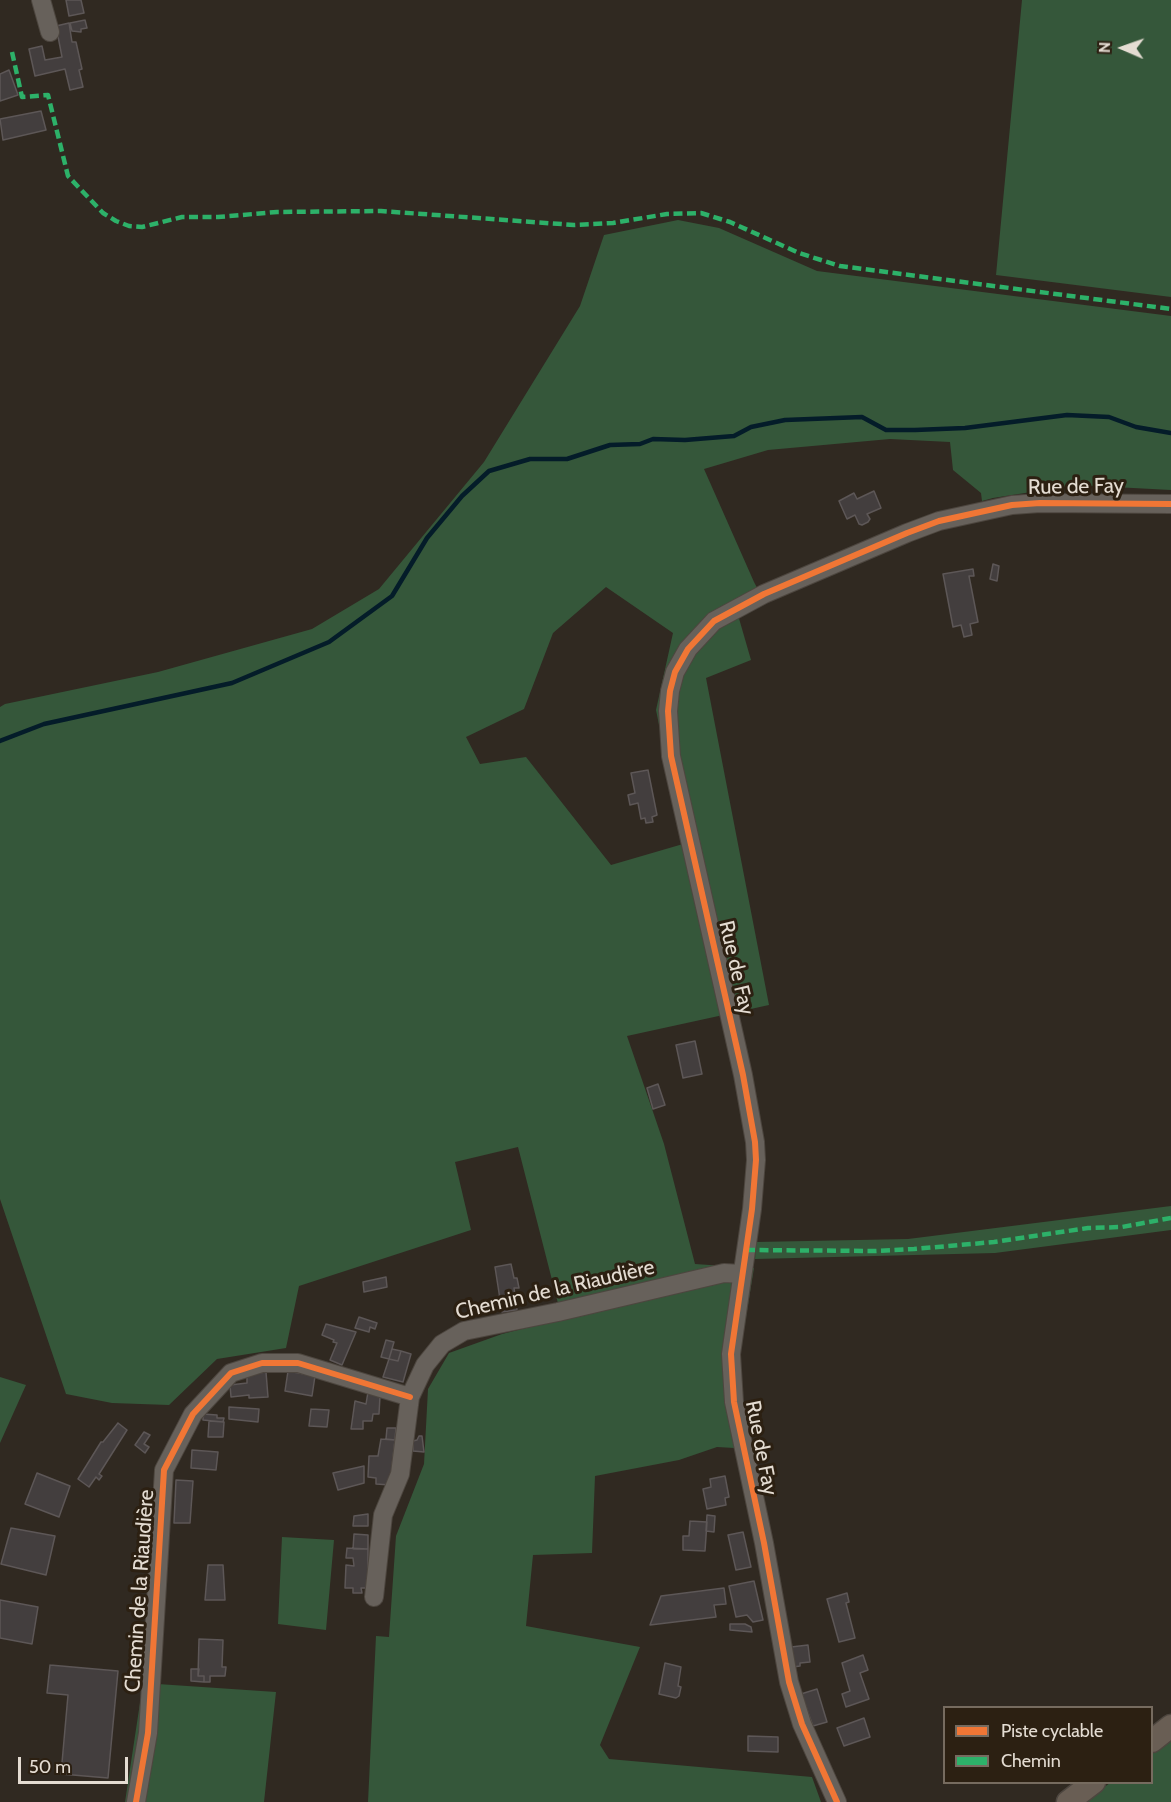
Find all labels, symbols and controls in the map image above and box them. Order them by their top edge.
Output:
north arrow [1093,18,1153,78]
text: N [1095,41,1114,53]
street label: Rue de Fay [1028,474,1124,500]
street label: Rue de Fay [713,918,759,1018]
street label: Chemin de la Riaudière [453,1255,657,1325]
street label: Rue de Fay [739,1398,783,1498]
street label: Chemin de la Riaudière [120,1489,160,1693]
legend [943,1706,1153,1784]
text: Piste cyclable [1001,1720,1103,1742]
scale bar [21,1745,130,1783]
text: Chemin [1001,1750,1061,1772]
text: 50 m [29,1756,71,1778]

